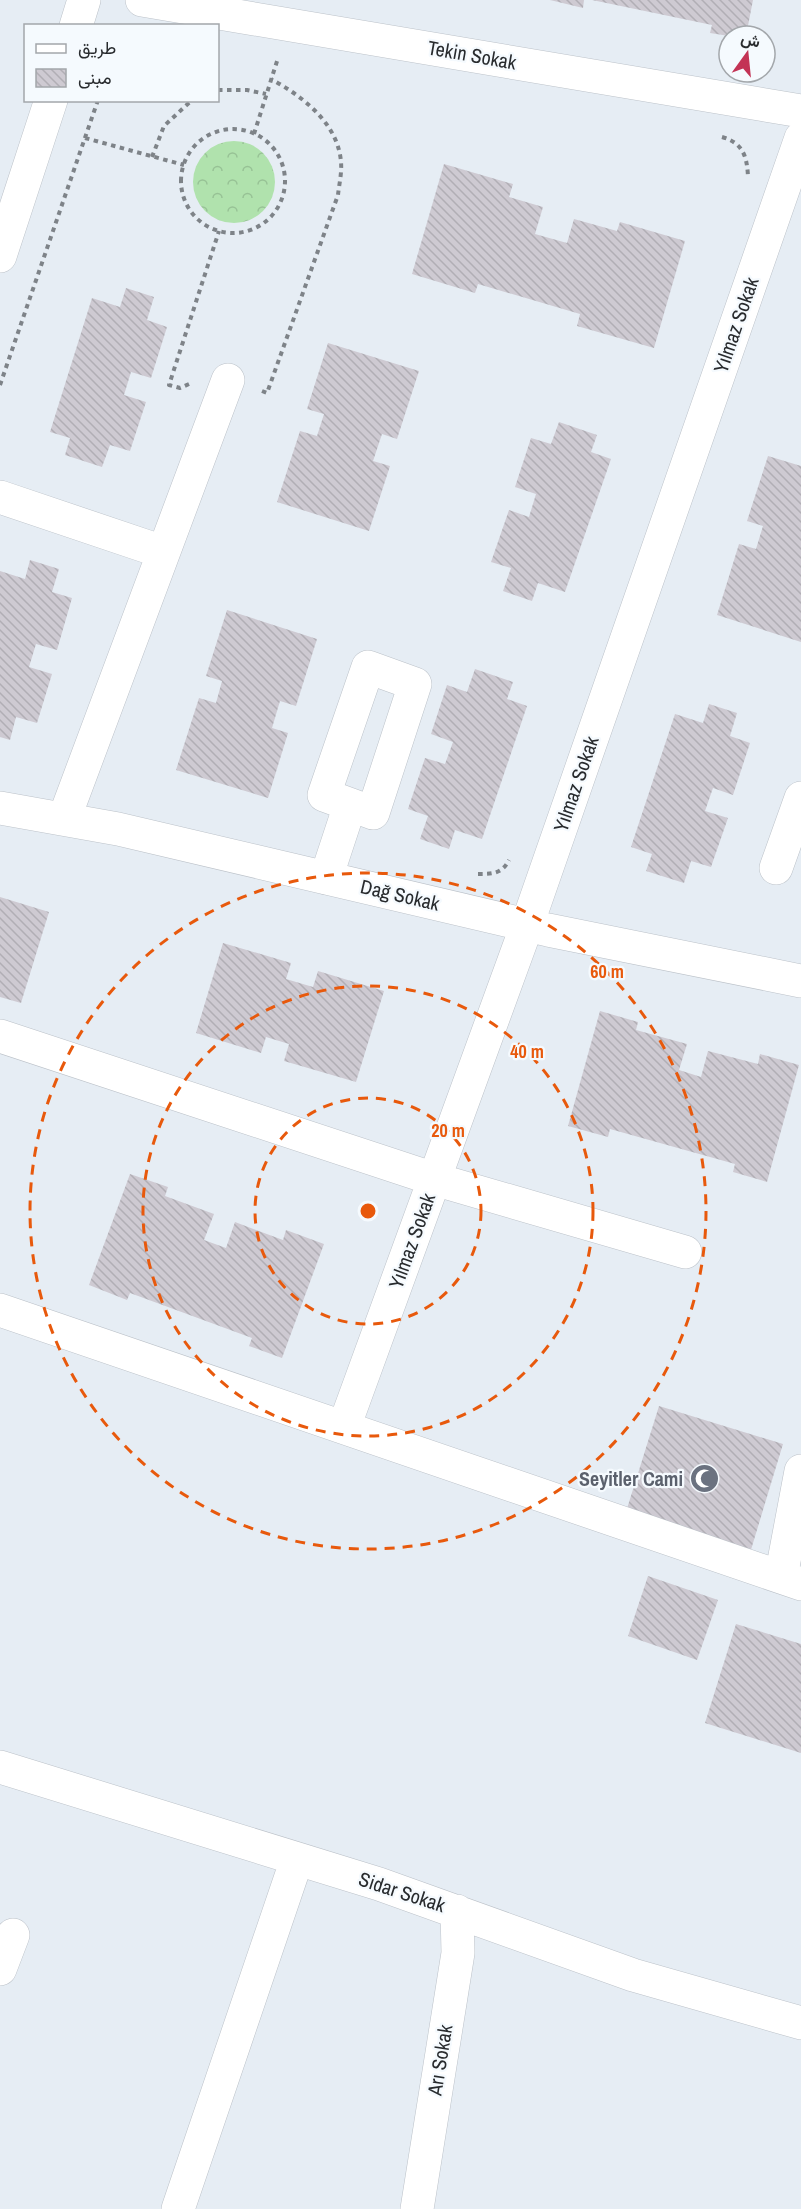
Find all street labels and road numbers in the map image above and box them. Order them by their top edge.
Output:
street label: Tekin Sokak [426,33,519,76]
street label: Yılmaz Sokak [707,273,765,376]
street label: Yılmaz Sokak [547,732,605,835]
street label: Dağ Sokak [358,872,443,917]
street label: Yılmaz Sokak [382,1189,442,1292]
street label: Sidar Sokak [355,1865,450,1918]
street label: Arı Sokak [420,2022,459,2098]

